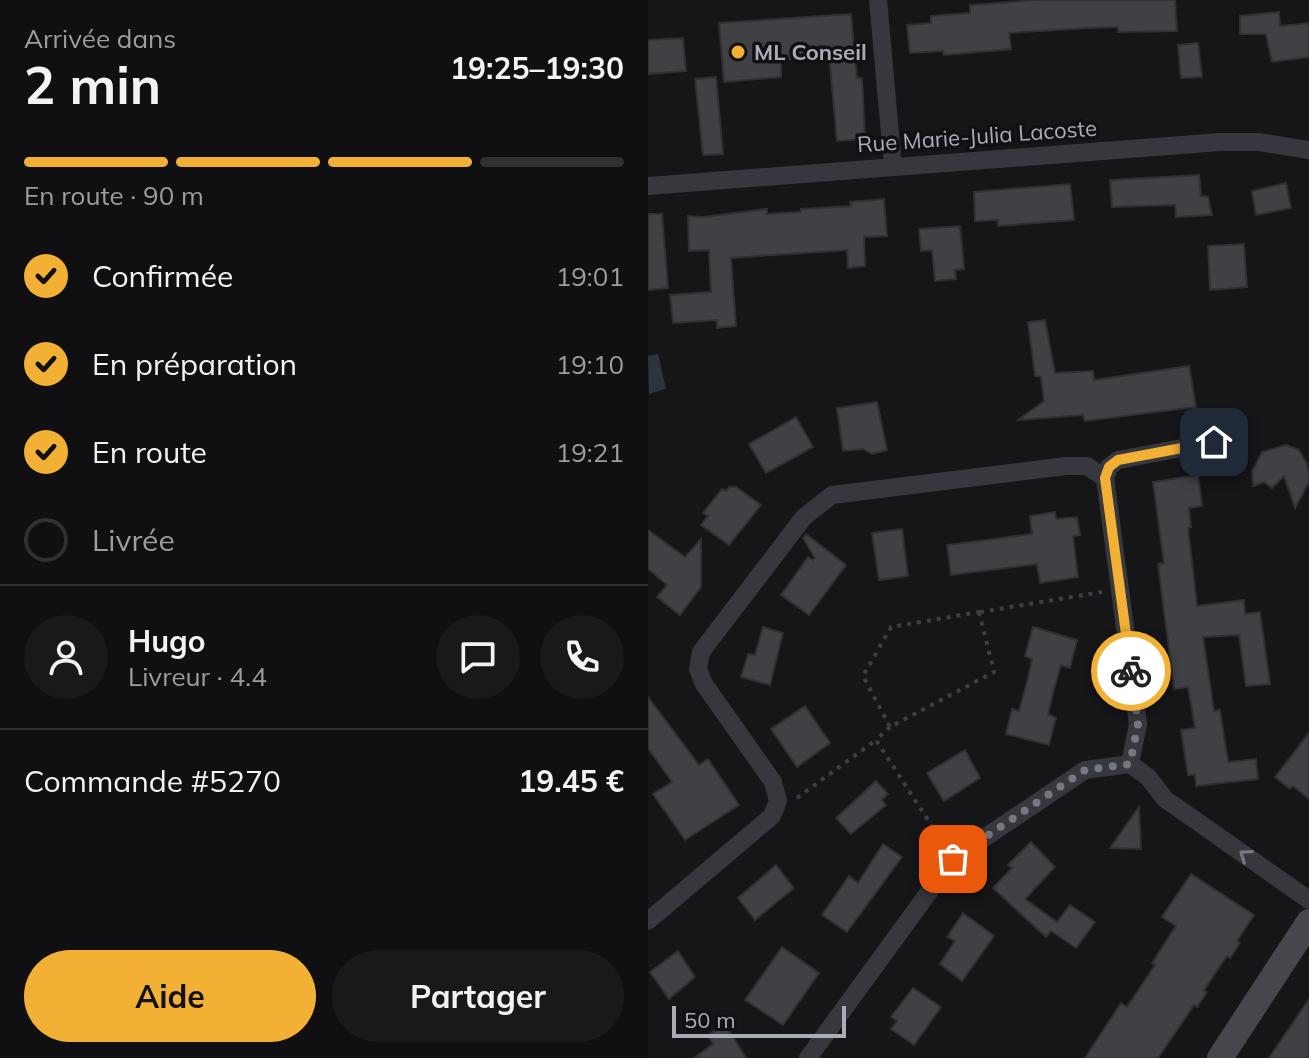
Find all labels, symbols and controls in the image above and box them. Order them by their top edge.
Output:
text: Arrivée dans [24,22,176,55]
place label: ML Conseil [754,38,867,66]
marker: ML Conseil [729,43,747,61]
text: 19:25–19:30 [450,49,624,87]
text: 2 min [24,52,161,117]
street label: Rue Marie-Julia Lacoste [856,114,1098,158]
text: En route · 90 m [24,179,204,212]
icon: check [24,254,68,298]
text: Confirmée [92,257,233,295]
text: 19:01 [556,260,624,293]
icon: check [24,342,68,386]
text: En préparation [92,345,297,383]
text: 19:10 [556,348,624,381]
pin [1180,408,1248,476]
icon: home [1192,420,1236,464]
icon: check [24,430,68,474]
text: En route [92,433,207,471]
text: 19:21 [556,436,624,469]
text: Livrée [92,521,175,559]
button: person [24,615,108,699]
button: chat [436,615,520,699]
button: phone [540,615,624,699]
text: Hugo [128,622,206,660]
courier [1091,631,1171,711]
icon: bike [1109,649,1153,693]
text: Livreur · 4.4 [128,660,267,693]
text: Commande #5270 [24,762,281,800]
text: 19.45 € [518,762,624,800]
pin [919,825,987,893]
icon: bag [931,837,975,881]
one-way arrow [1240,850,1254,865]
button: Aide [24,950,316,1042]
button: Partager [332,950,624,1042]
scale bar [672,1002,846,1038]
text: 50 m [684,1006,735,1034]

